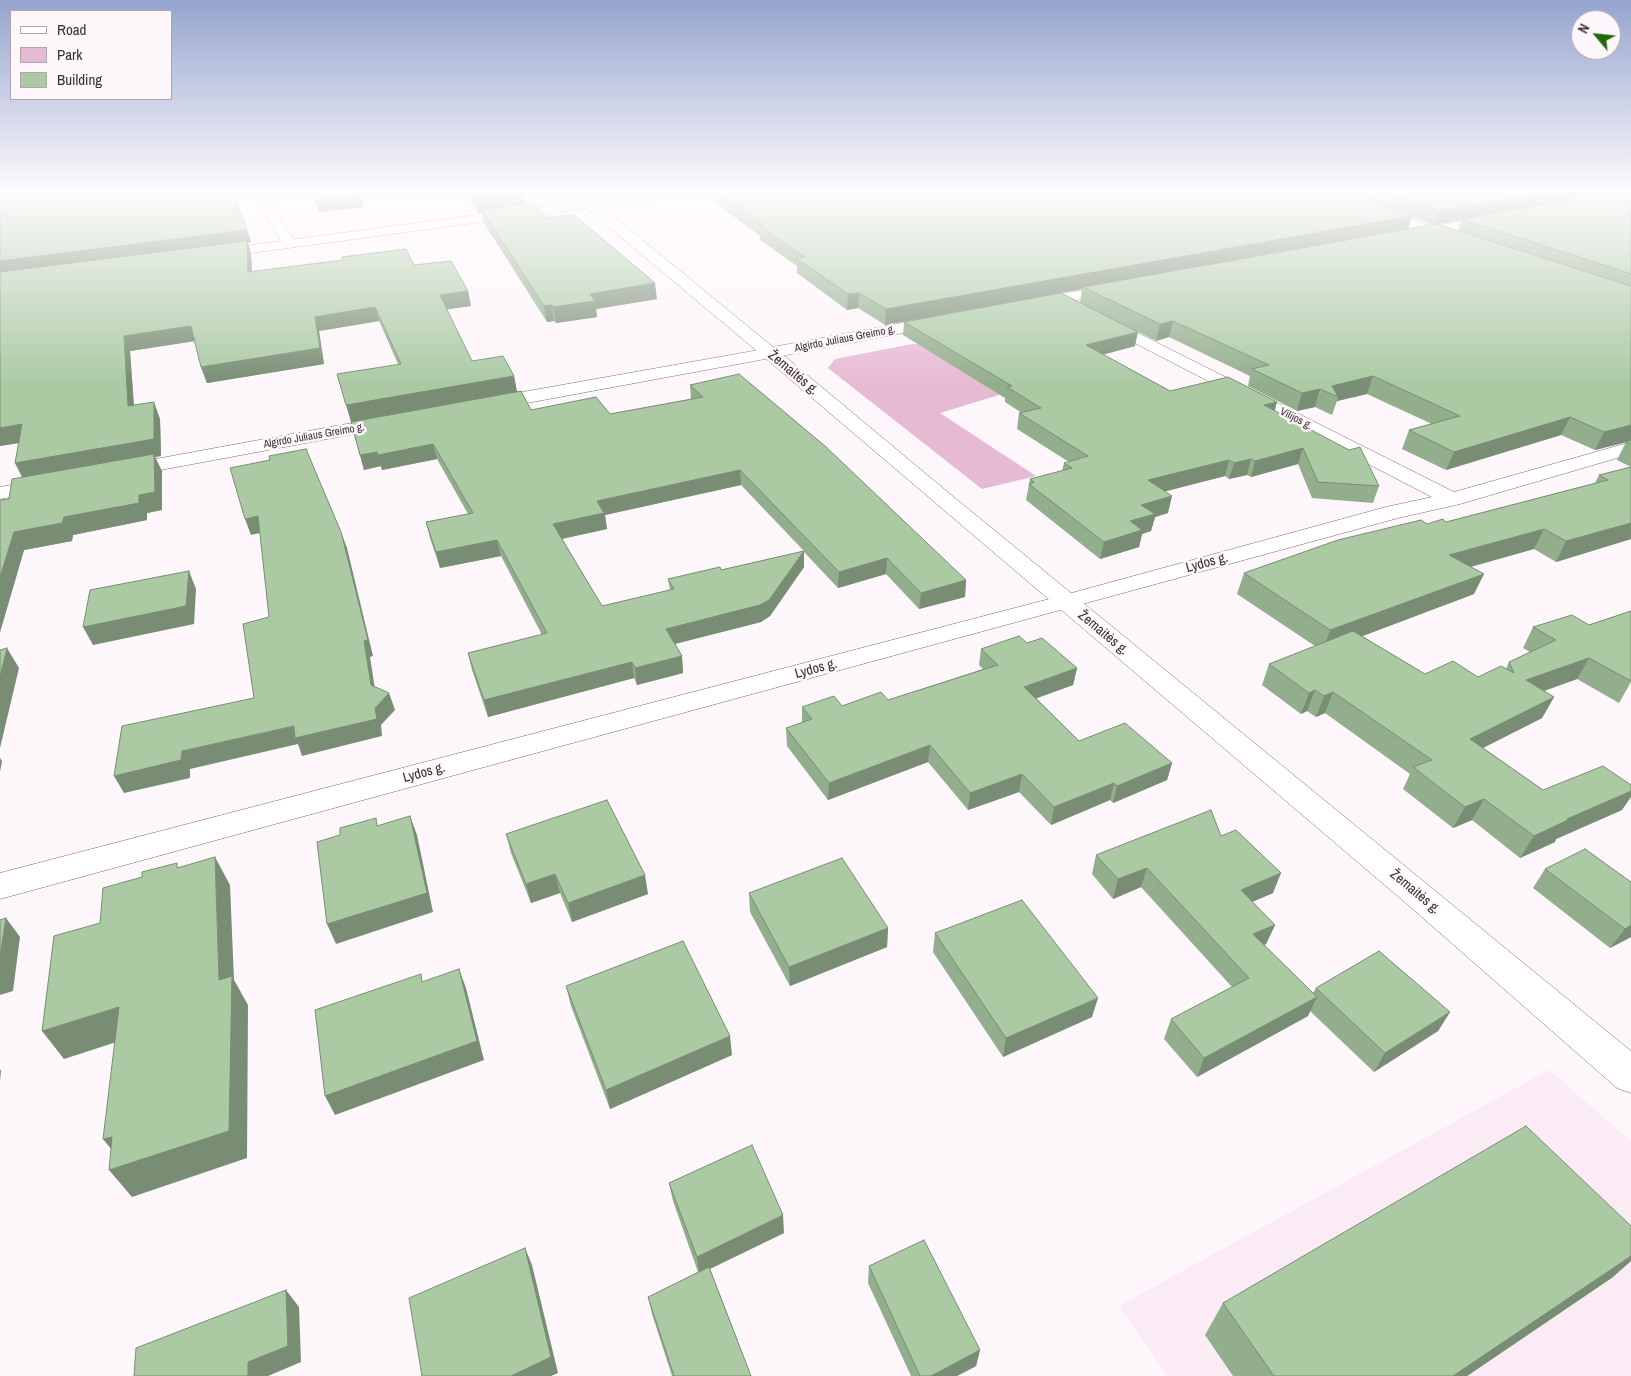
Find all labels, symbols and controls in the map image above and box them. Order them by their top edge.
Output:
legend [10,10,172,100]
north arrow [1571,10,1621,60]
text: Road [57,19,86,40]
text: N [1574,21,1594,36]
text: Park [57,44,82,65]
text: Building [57,69,102,90]
street label: Algirdo Juliaus Greimo g. [794,323,896,355]
street label: Žemaitės g. [764,347,822,399]
street label: Vilijos g. [1278,405,1314,433]
street label: Algirdo Juliaus Greimo g. [262,421,366,451]
street label: Lydos g. [1184,549,1230,577]
street label: Žemaitės g. [1074,607,1132,659]
street label: Lydos g. [793,655,839,683]
street label: Lydos g. [401,759,447,787]
street label: Žemaitės g. [1386,866,1444,918]

